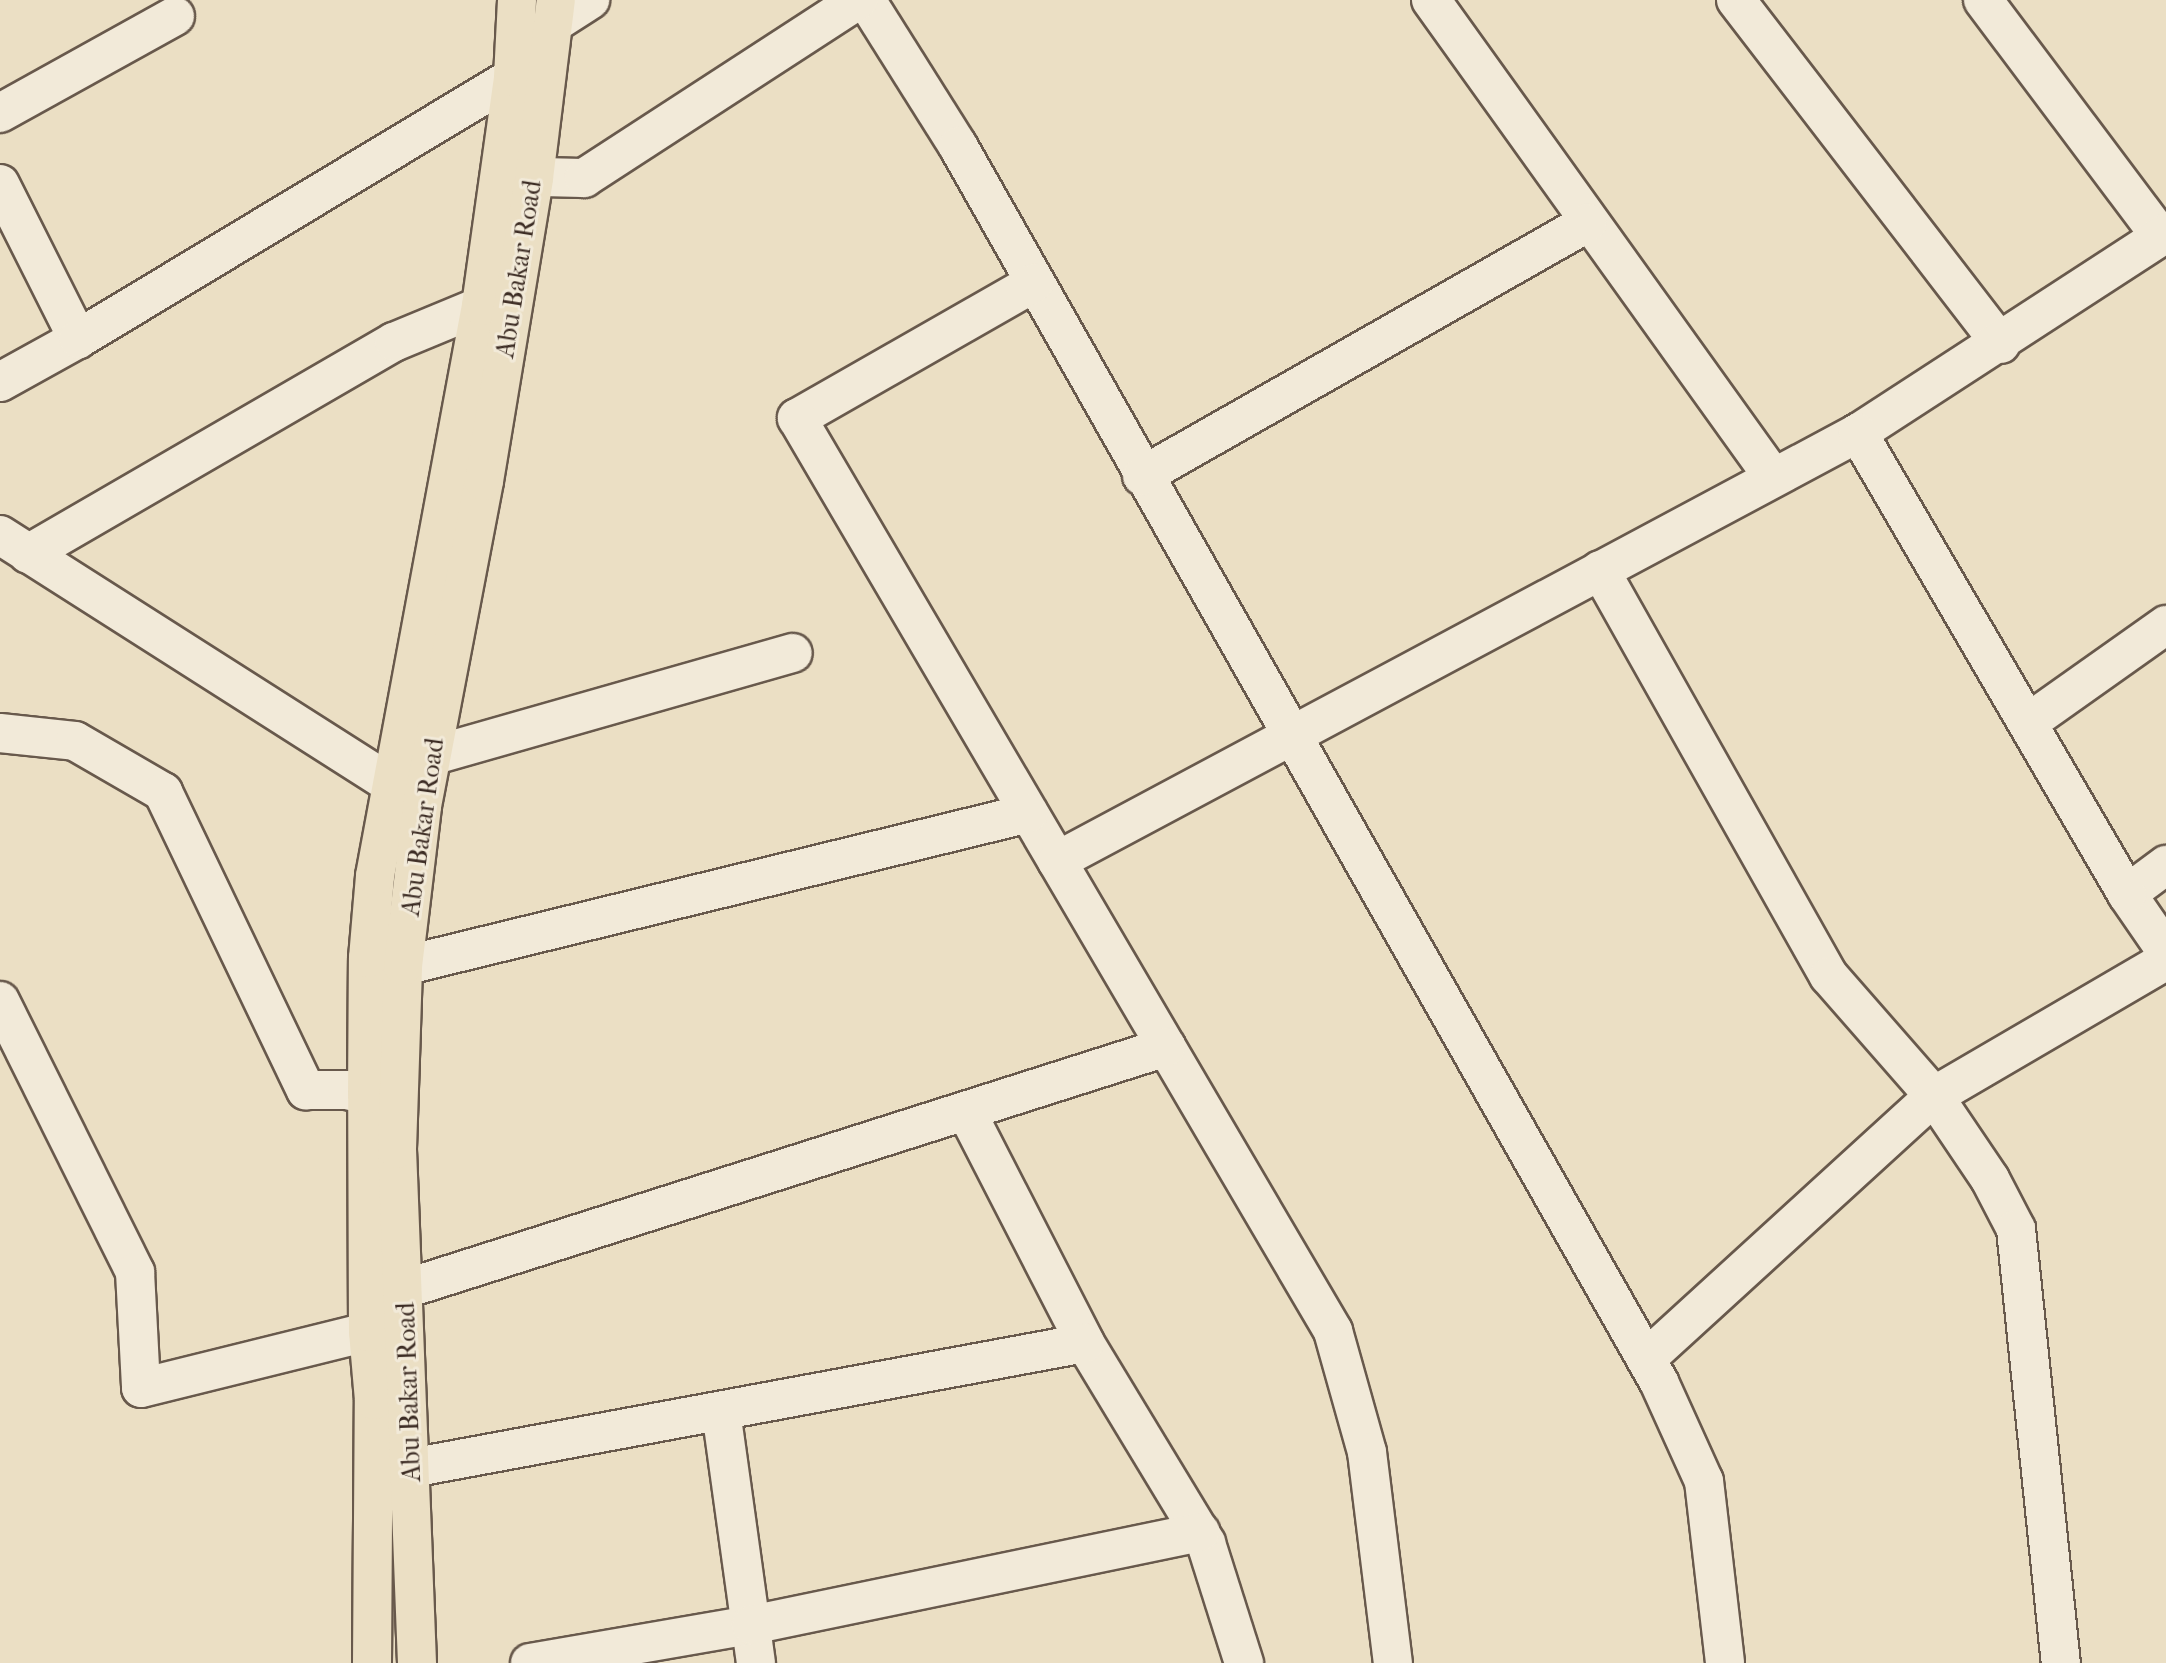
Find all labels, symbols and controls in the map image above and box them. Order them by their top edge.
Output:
street label: Abu Bakar Road [490,178,548,360]
street label: Abu Bakar Road [395,736,451,918]
street label: Abu Bakar Road [390,1302,428,1482]

